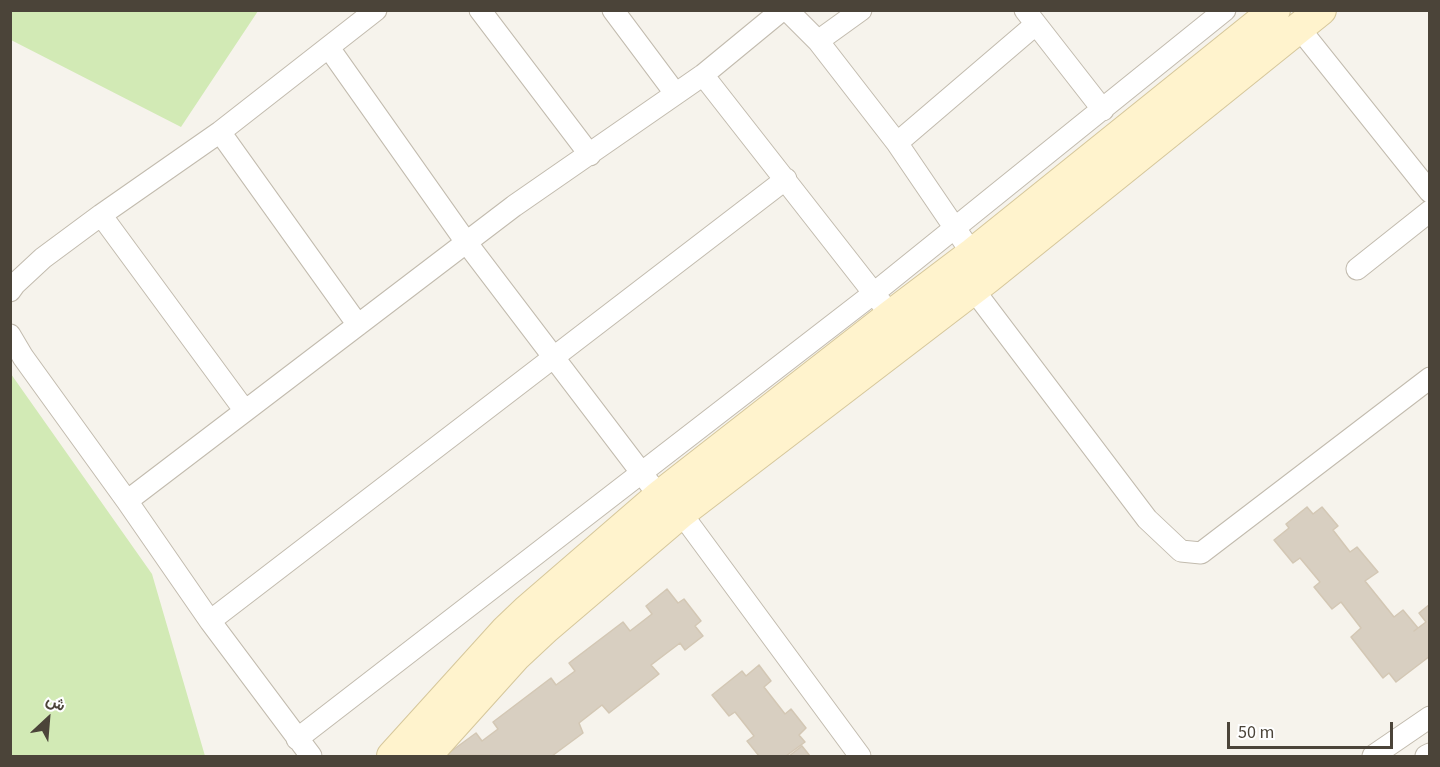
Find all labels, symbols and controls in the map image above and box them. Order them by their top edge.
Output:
north arrow [18,689,78,749]
text: ش [42,689,69,717]
scale bar [1230,710,1396,748]
text: 50 m [1238,720,1274,745]

